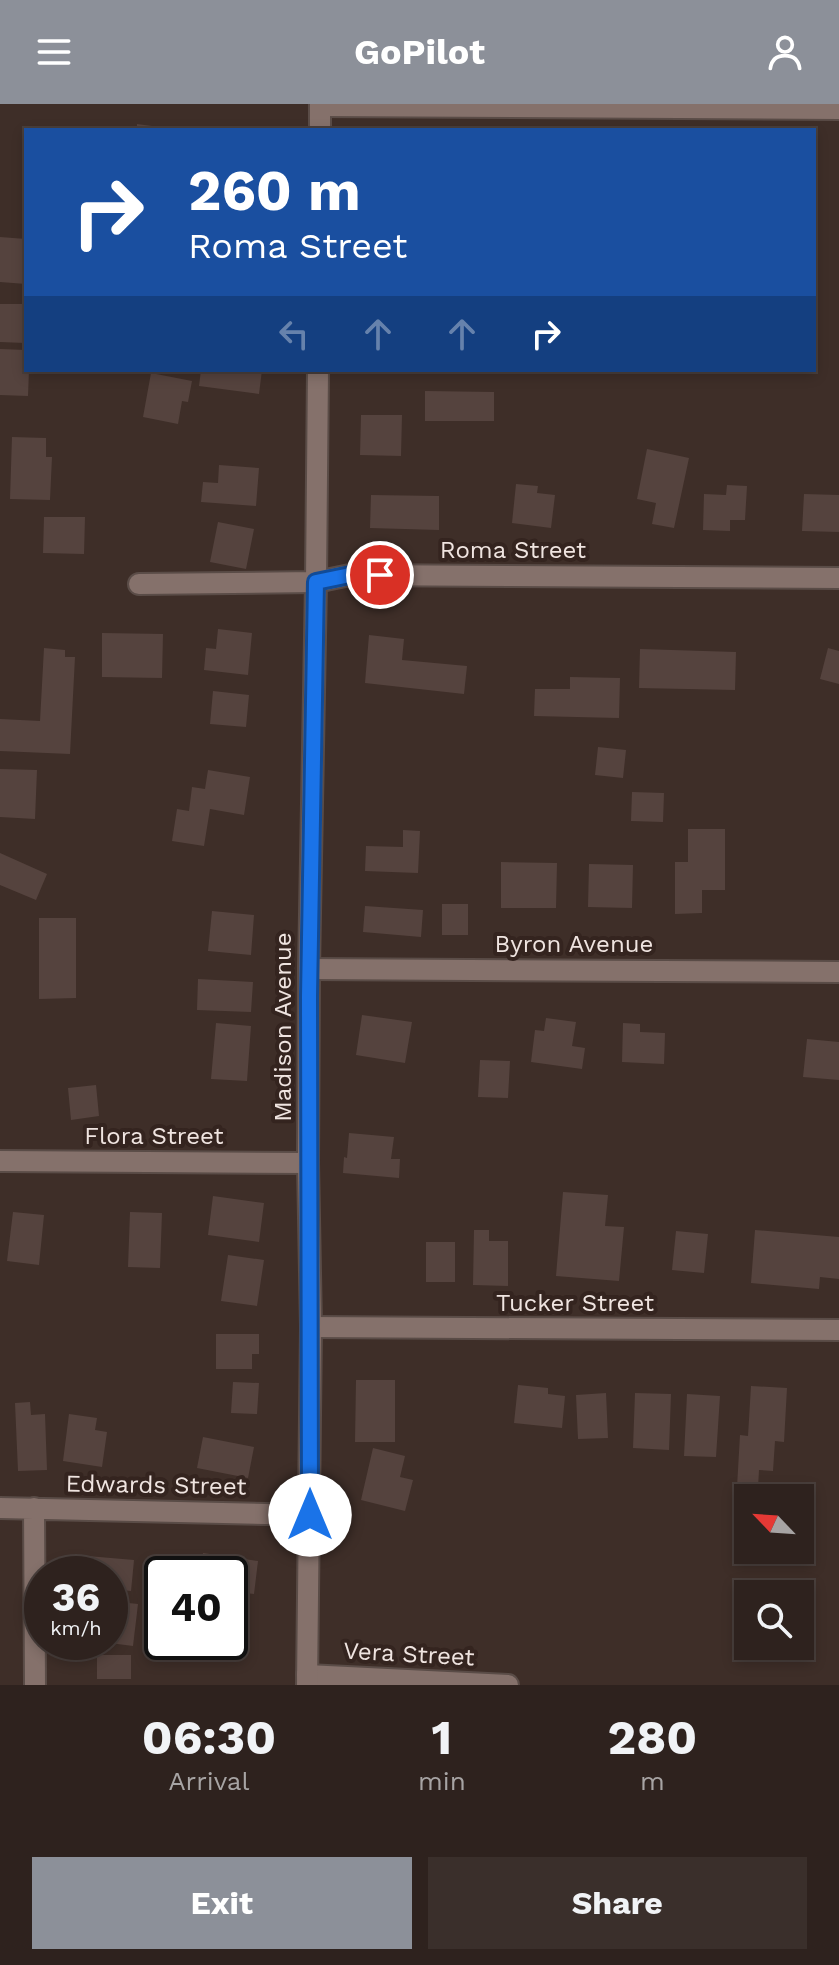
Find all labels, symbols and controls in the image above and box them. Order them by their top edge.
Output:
icon: menu [32,30,76,74]
icon: person [763,30,807,74]
text: GoPilot [354,31,485,73]
text: 260 m [188,158,361,224]
icon: right [56,160,160,264]
text: Roma Street [188,225,407,267]
icon: left [272,312,316,356]
icon: ahead [356,312,400,356]
icon: ahead [440,312,484,356]
icon: right [524,312,568,356]
street label: Roma Street [440,536,586,564]
pin [346,541,414,609]
icon: arrive [358,553,402,597]
street label: Byron Avenue [495,930,653,958]
street label: Madison Avenue [269,932,297,1122]
street label: Flora Street [84,1122,224,1150]
street label: Tucker Street [496,1289,654,1317]
street label: Edwards Street [65,1469,247,1501]
position arrow [268,1473,352,1557]
north arrow [734,1484,814,1564]
map controls [734,1484,814,1660]
speed limit sign: 40 [144,1556,248,1660]
text: 36 [52,1574,100,1621]
button: search [734,1580,814,1660]
text: km/h [50,1616,102,1640]
street label: Vera Street [343,1637,475,1671]
text: 06:30 [142,1709,276,1766]
text: 1 [432,1709,452,1766]
text: 280 [608,1709,697,1766]
text: Arrival [168,1766,250,1796]
text: min [418,1766,466,1796]
text: m [640,1766,665,1796]
button: Exit [32,1857,412,1949]
button: Share [428,1857,807,1949]

